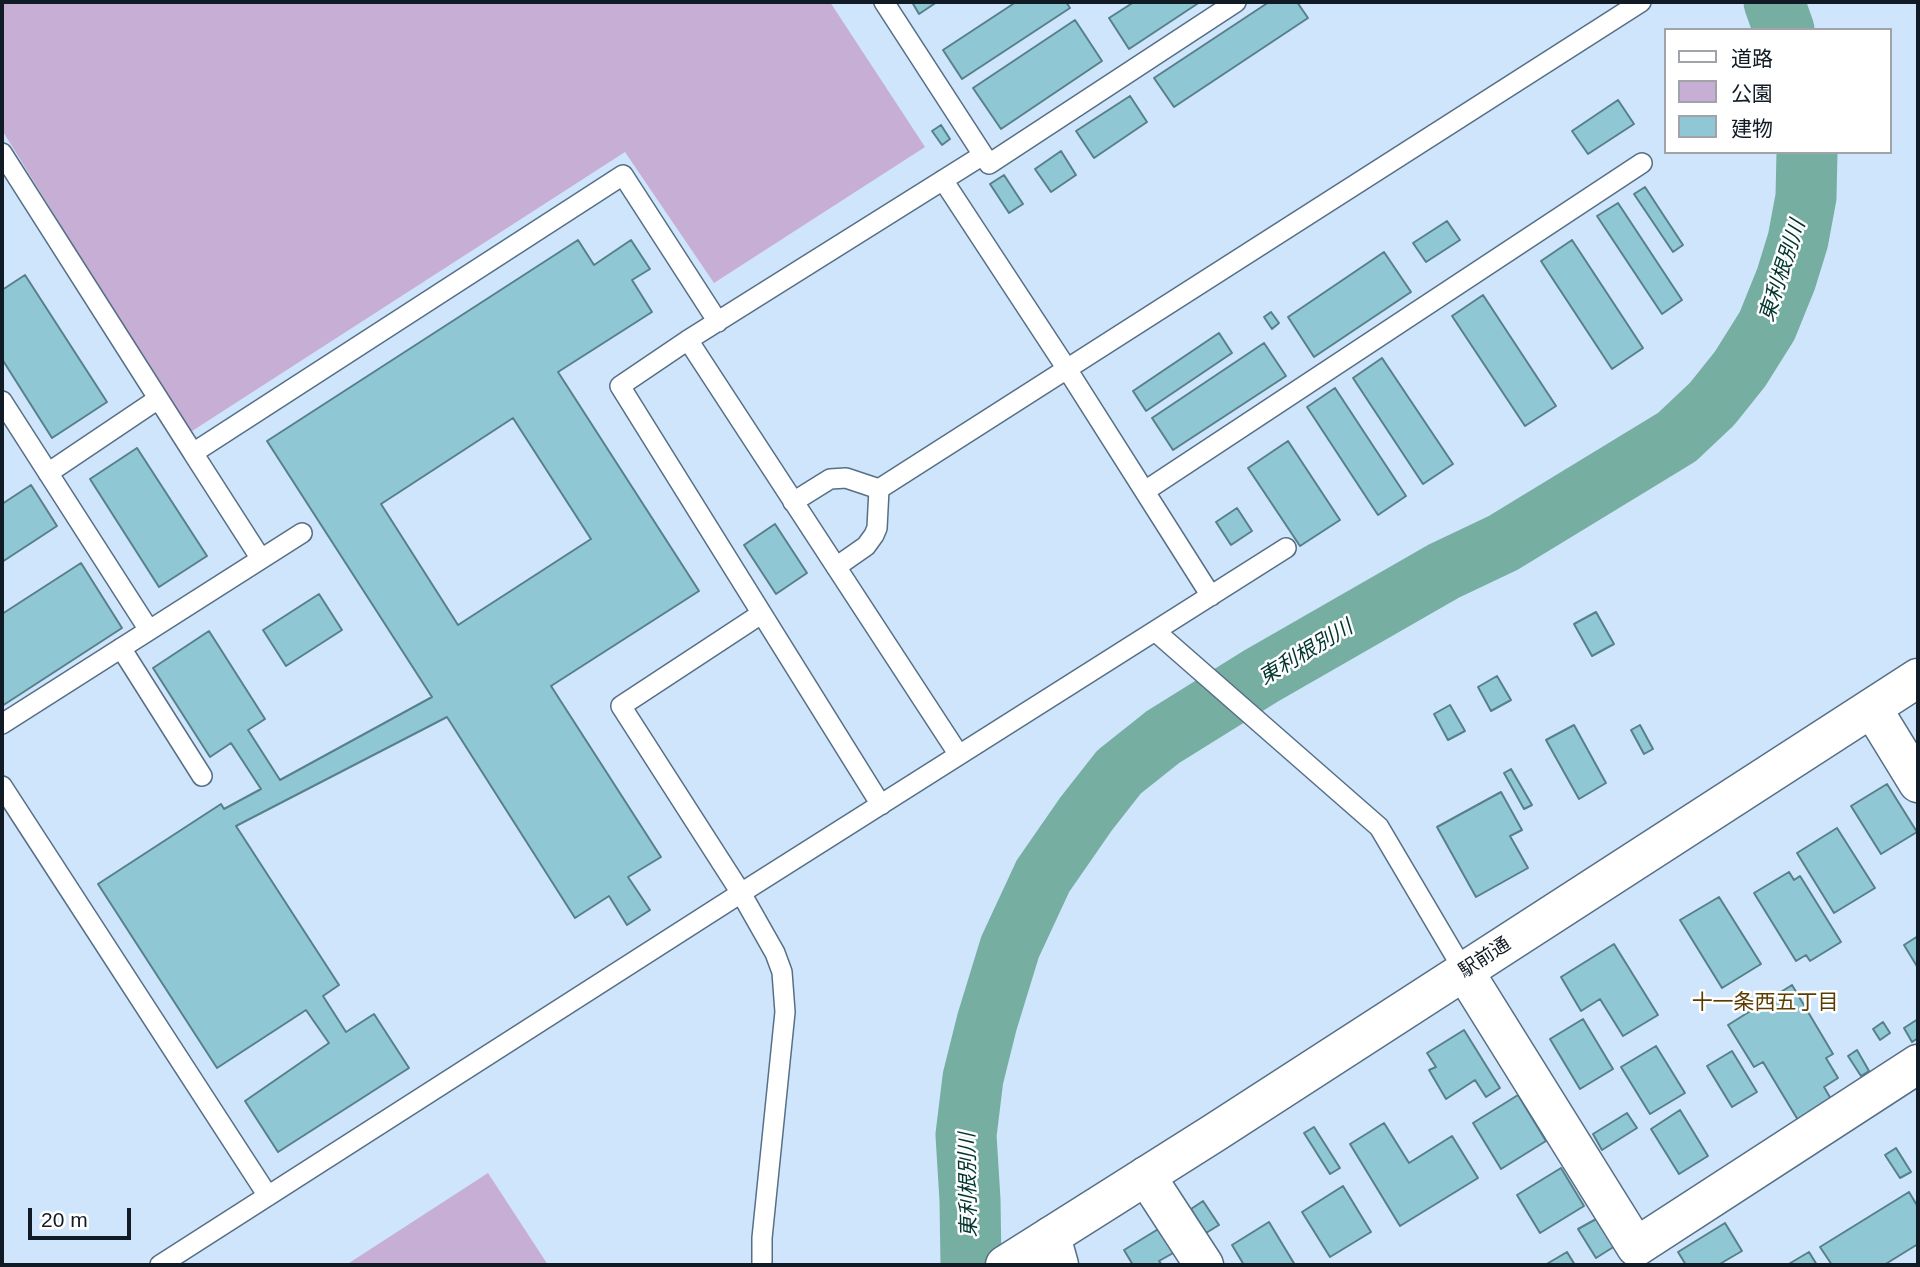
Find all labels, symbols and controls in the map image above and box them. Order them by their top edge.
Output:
legend [1664,28,1892,154]
text: 道路 [1731,47,1773,70]
text: 公園 [1731,82,1773,105]
text: 建物 [1731,117,1773,140]
water label: 東利根別川 [1755,217,1811,325]
water label: 東利根別川 [1255,615,1357,691]
street label: 駅前通 [1455,933,1515,983]
district label: 十一条西五丁目 [1692,990,1838,1016]
water label: 東利根別川 [955,1132,983,1238]
scale bar [32,1194,135,1238]
text: 20 m [41,1208,88,1231]

